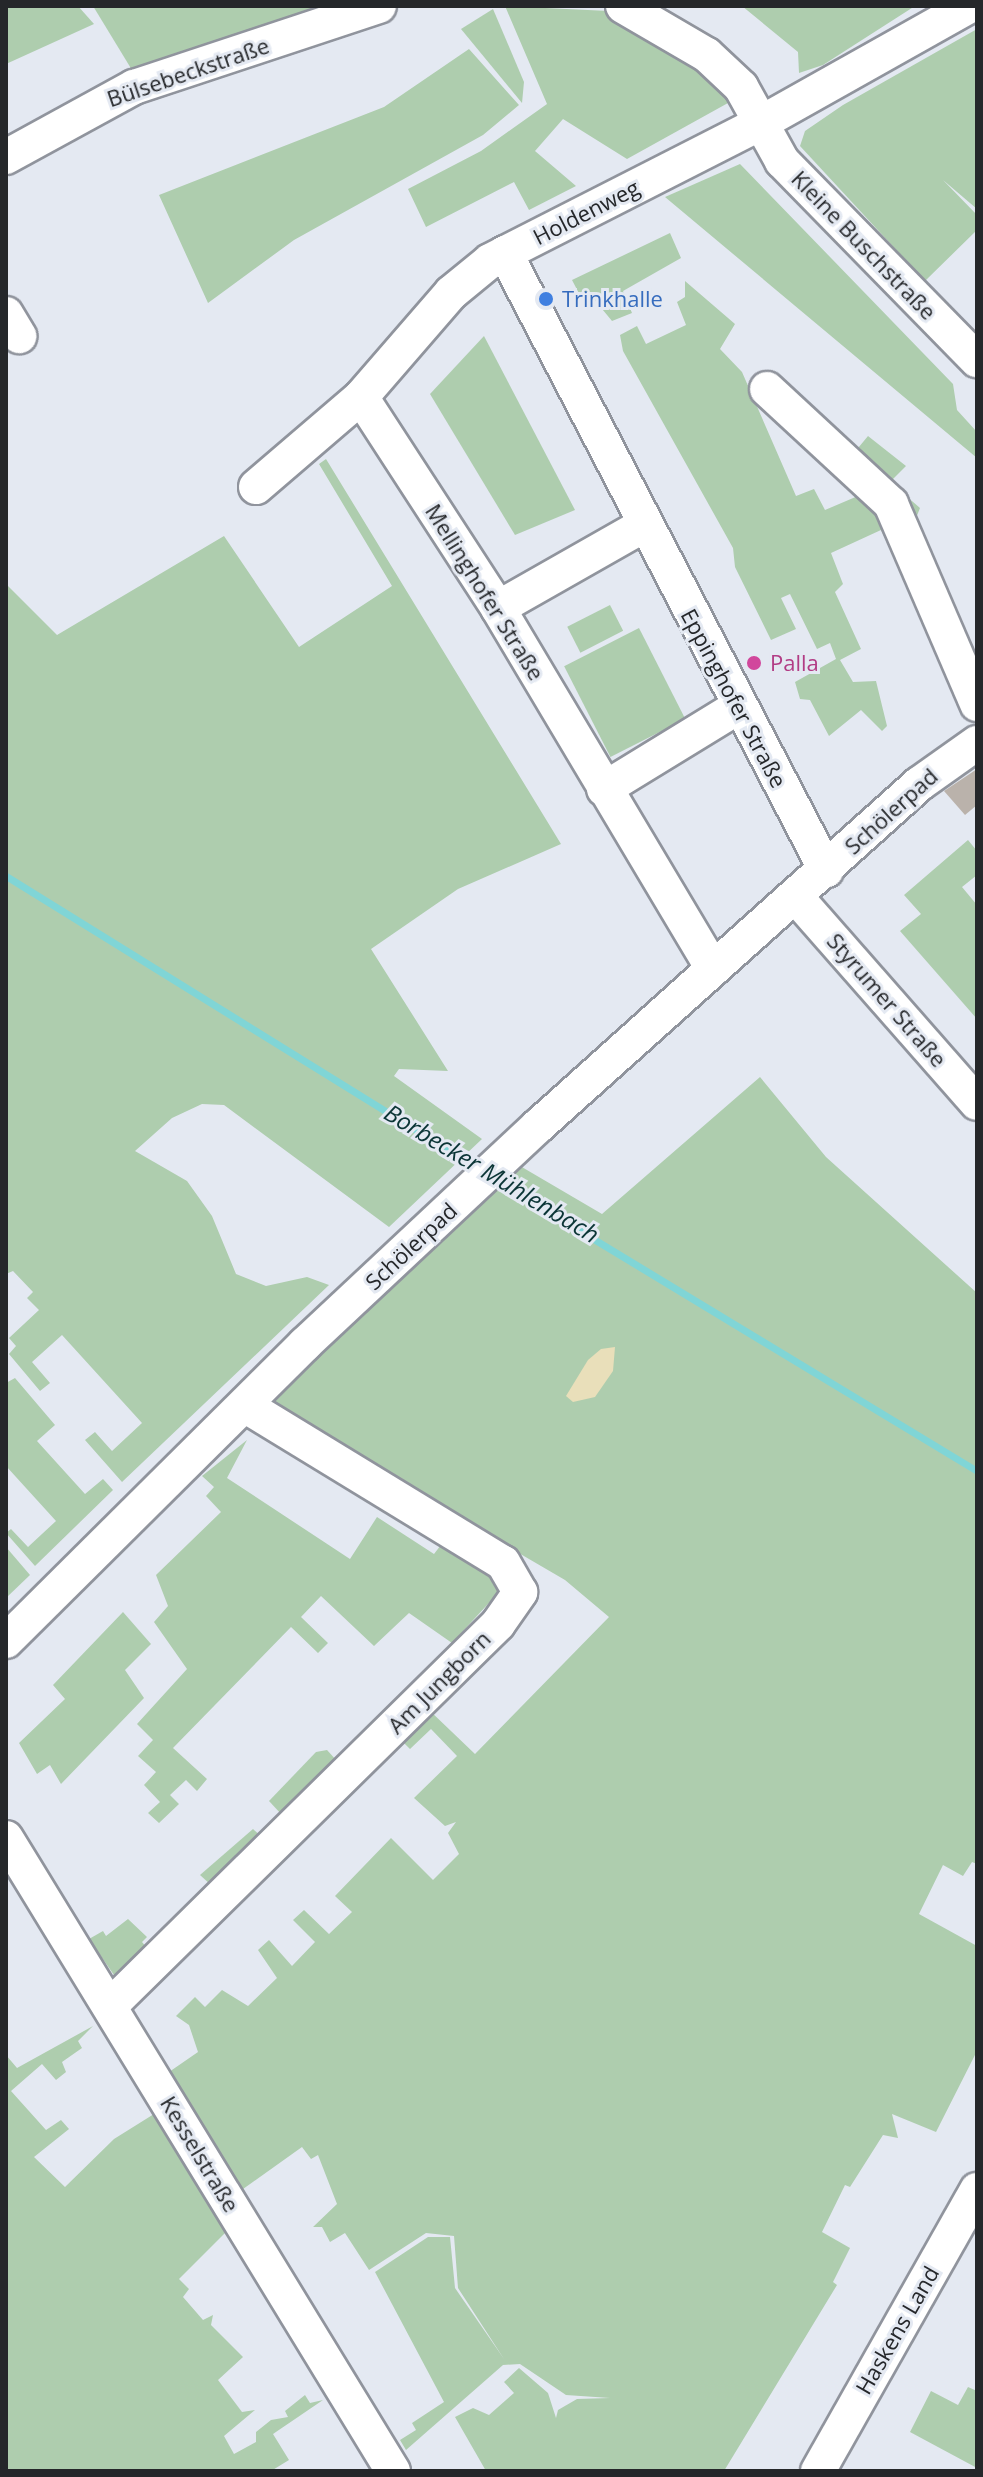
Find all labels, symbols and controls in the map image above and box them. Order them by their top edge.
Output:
street label: Bülsebeckstraße [104,32,272,112]
street label: Kleine Buschstraße [786,165,942,325]
street label: Holdenweg [528,174,644,250]
place label: Trinkhalle [562,286,663,312]
marker: Trinkhalle [537,290,555,308]
street label: Mellinghofer Straße [420,499,550,685]
street label: Eppinghofer Straße [676,604,792,792]
place label: Palla [770,650,819,676]
marker: Palla [745,654,763,672]
street label: Schölerpad [839,763,943,859]
street label: Styrumer Straße [822,928,952,1072]
water label: Borbecker Mühlenbach [379,1098,605,1248]
street label: Schölerpad [360,1197,462,1295]
street label: Am Jungborn [382,1625,496,1739]
street label: Kesselstraße [155,2091,245,2217]
street label: Haskens Land [850,2261,944,2399]

